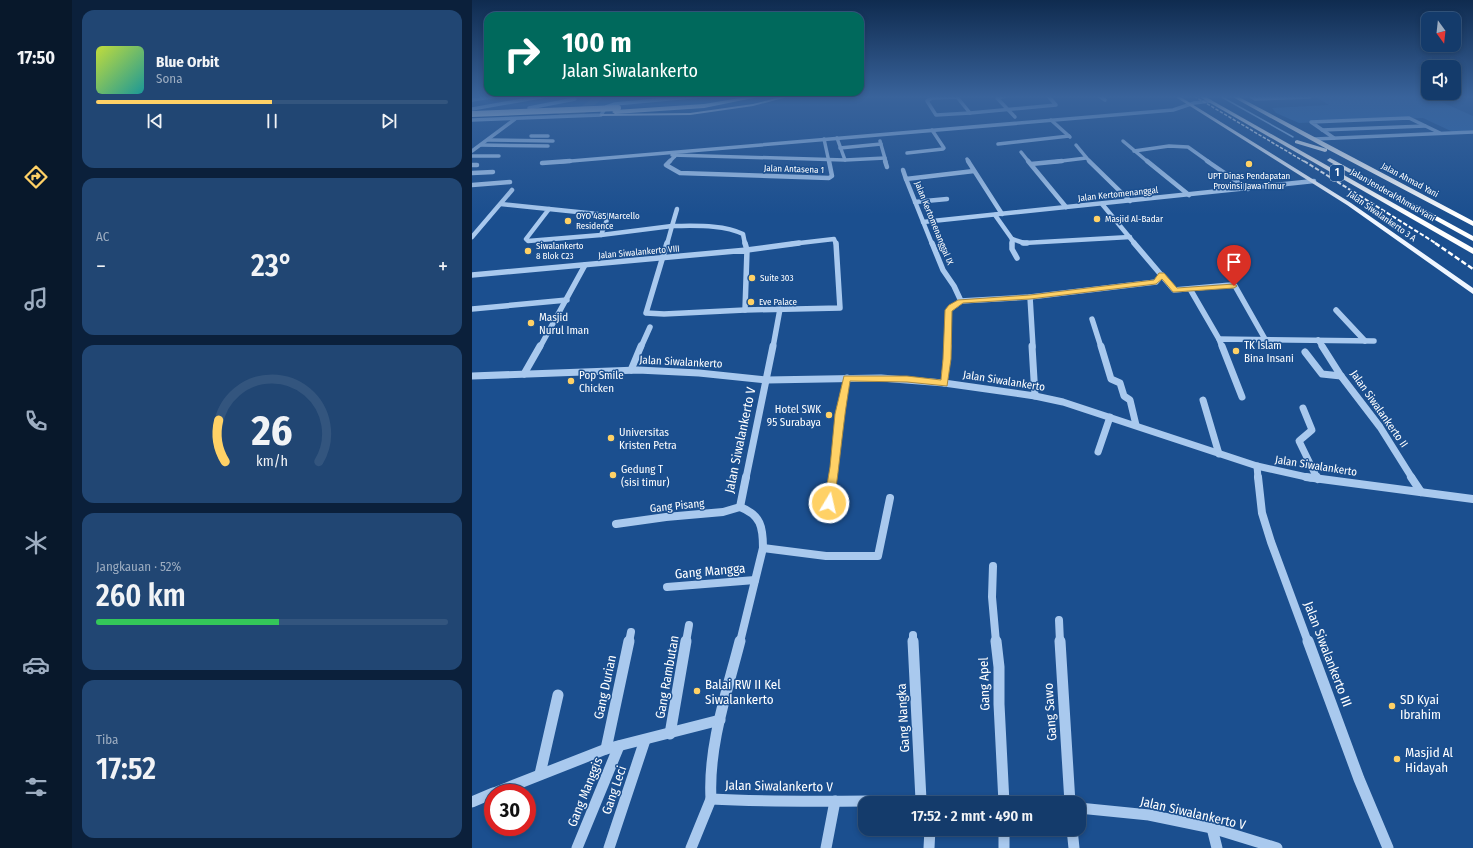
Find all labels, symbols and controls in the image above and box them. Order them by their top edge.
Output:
north arrow [1421,12,1461,52]
map controls [1421,12,1461,100]
text: 100 m [562,26,632,59]
icon: right [496,28,548,80]
text: 17:50 [17,47,55,69]
text: Blue Orbit [156,53,219,71]
text: Jalan Siwalankerto [562,60,698,82]
button: sound [1421,60,1461,100]
text: Sona [156,71,183,86]
icon: previous [144,110,166,132]
icon: pause [261,110,283,132]
icon: next [378,110,400,132]
marker: UPT Dinas Pendapatan Provinsi Jawa Timur [1244,159,1254,169]
street label: Jalan Ahmad Yani [1380,161,1440,199]
icon: directions [22,163,50,191]
street label: Jalan Antasena 1 [764,163,824,175]
road number: 1 [1330,165,1344,181]
street label: Jalan Jenderal Ahmad Yani [1349,167,1437,223]
place label: UPT Dinas Pendapatan Provinsi Jawa Timur [1208,171,1291,191]
street label: Jalan Kertomenanggal IX [913,180,956,267]
street label: Jalan Kertomenanggal [1078,185,1159,203]
street label: Jalan Siwalankerto 3 A [1346,189,1418,243]
place label: OYO 485 Marcello Residence [576,211,640,231]
marker: Masjid Al-Badar [1092,214,1102,224]
place label: Masjid Al-Badar [1105,214,1164,224]
marker: OYO 485 Marcello Residence [563,216,573,226]
text: AC [96,229,109,244]
place label: Siwalankerto 8 Blok C23 [536,241,584,261]
street label: Jalan Siwalankerto VIII [598,243,680,261]
pin [1217,245,1251,286]
marker: Siwalankerto 8 Blok C23 [523,246,533,256]
text: 23° [251,248,293,284]
icon: arrive [1223,251,1245,273]
text: − [96,253,106,280]
text: + [438,253,448,280]
marker: Suite 303 [747,273,757,283]
place label: Suite 303 [760,273,794,283]
icon: music [22,285,50,313]
marker: Eve Palace [746,297,756,307]
place label: Eve Palace [759,297,798,307]
place label: Masjid Nurul Iman [539,311,589,337]
marker: Masjid Nurul Iman [526,318,536,328]
place label: TK Islam Bina Insani [1244,339,1294,365]
marker: TK Islam Bina Insani [1231,346,1241,356]
street label: Jalan Siwalankerto [639,353,723,371]
street label: Jalan Siwalankerto [962,368,1046,394]
street label: Jalan Siwalankerto II [1347,368,1411,450]
place label: Pop Smile Chicken [579,369,624,395]
marker: Pop Smile Chicken [566,376,576,386]
street label: Jalan Siwalankerto V [721,385,759,494]
place label: Hotel SWK 95 Surabaya [767,403,821,429]
text: 26 [250,406,293,456]
icon: phone [22,407,50,435]
marker: Hotel SWK 95 Surabaya [824,410,834,420]
place label: Universitas Kristen Petra [619,426,677,452]
marker: Universitas Kristen Petra [606,433,616,443]
text: km/h [256,453,288,470]
street label: Jalan Siwalankerto [1274,453,1358,479]
place label: Gedung T (sisi timur) [621,463,669,489]
marker: Gedung T (sisi timur) [608,470,618,480]
position arrow [808,482,850,524]
street label: Gang Pisang [649,497,706,515]
icon: climate [22,529,50,557]
text: Jangkauan · 52% [96,559,181,574]
street label: Gang Mangga [674,560,746,582]
text: 260 km [96,578,186,614]
street label: Jalan Siwalankerto III [1301,599,1355,709]
street label: Gang Rambutan [652,634,682,720]
icon: car [22,651,50,679]
street label: Gang Durian [591,654,619,720]
street label: Gang Apel [976,656,992,711]
place label: Balai RW II Kel Siwalankerto [705,677,781,707]
street label: Gang Sawo [1040,682,1060,741]
street label: Gang Nangka [894,683,912,753]
marker: Balai RW II Kel Siwalankerto [692,686,702,696]
place label: SD Kyai Ibrahim [1400,692,1441,722]
marker: SD Kyai Ibrahim [1387,701,1397,711]
text: Tiba [96,732,118,747]
place label: Masjid Al Hidayah [1405,745,1453,775]
text: 17:52 [96,751,156,787]
marker: Masjid Al Hidayah [1392,754,1402,764]
street label: Gang Manggis [564,755,606,829]
street label: Gang Leci [599,764,629,816]
icon: filters [22,773,50,801]
street label: Jalan Siwalankerto V [725,778,833,794]
speed limit sign: 30 [484,784,536,836]
street label: Jalan Siwalankerto V [1139,794,1248,833]
text: 17:52 · 2 mnt · 490 m [911,807,1033,825]

